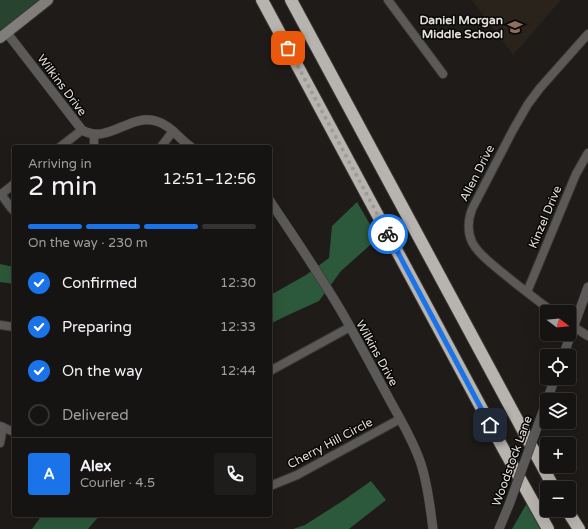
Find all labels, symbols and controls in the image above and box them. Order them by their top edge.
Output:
place label: Daniel Morgan Middle School [419,13,503,41]
school or university icon: Daniel Morgan Middle School [506,18,524,36]
pin [271,31,305,65]
icon: bag [277,37,299,59]
street label: Wilkins Drive [34,52,90,119]
street label: Allen Drive [457,142,497,204]
text: Arriving in [28,156,92,172]
text: 12:51–12:56 [163,170,256,188]
text: 2 min [28,171,97,202]
street label: Kinzel Drive [526,183,565,250]
courier [368,214,408,254]
icon: bike [377,223,399,245]
text: On the way · 230 m [28,235,148,251]
icon: check [28,272,50,294]
text: Confirmed [62,274,137,292]
text: 12:30 [220,275,256,291]
north arrow [540,305,576,341]
map controls [540,305,576,517]
icon: check [28,316,50,338]
text: Preparing [62,318,132,336]
street label: Wilkins Drive [353,318,401,389]
text: 12:33 [220,319,256,335]
button: locate [540,349,576,385]
icon: check [28,360,50,382]
text: On the way [62,362,142,380]
text: 12:44 [220,363,256,379]
button: layers [540,393,576,429]
text: Delivered [62,406,129,424]
pin [473,408,507,442]
icon: home [479,414,501,436]
street label: Woodstock Lane [489,414,535,508]
street label: Cherry Hill Circle [285,415,375,471]
button: + [540,437,576,473]
button: phone [214,453,256,495]
text: Alex [80,457,111,475]
text: A [43,465,55,483]
text: Courier · 4.5 [80,475,155,491]
button: − [540,481,576,517]

